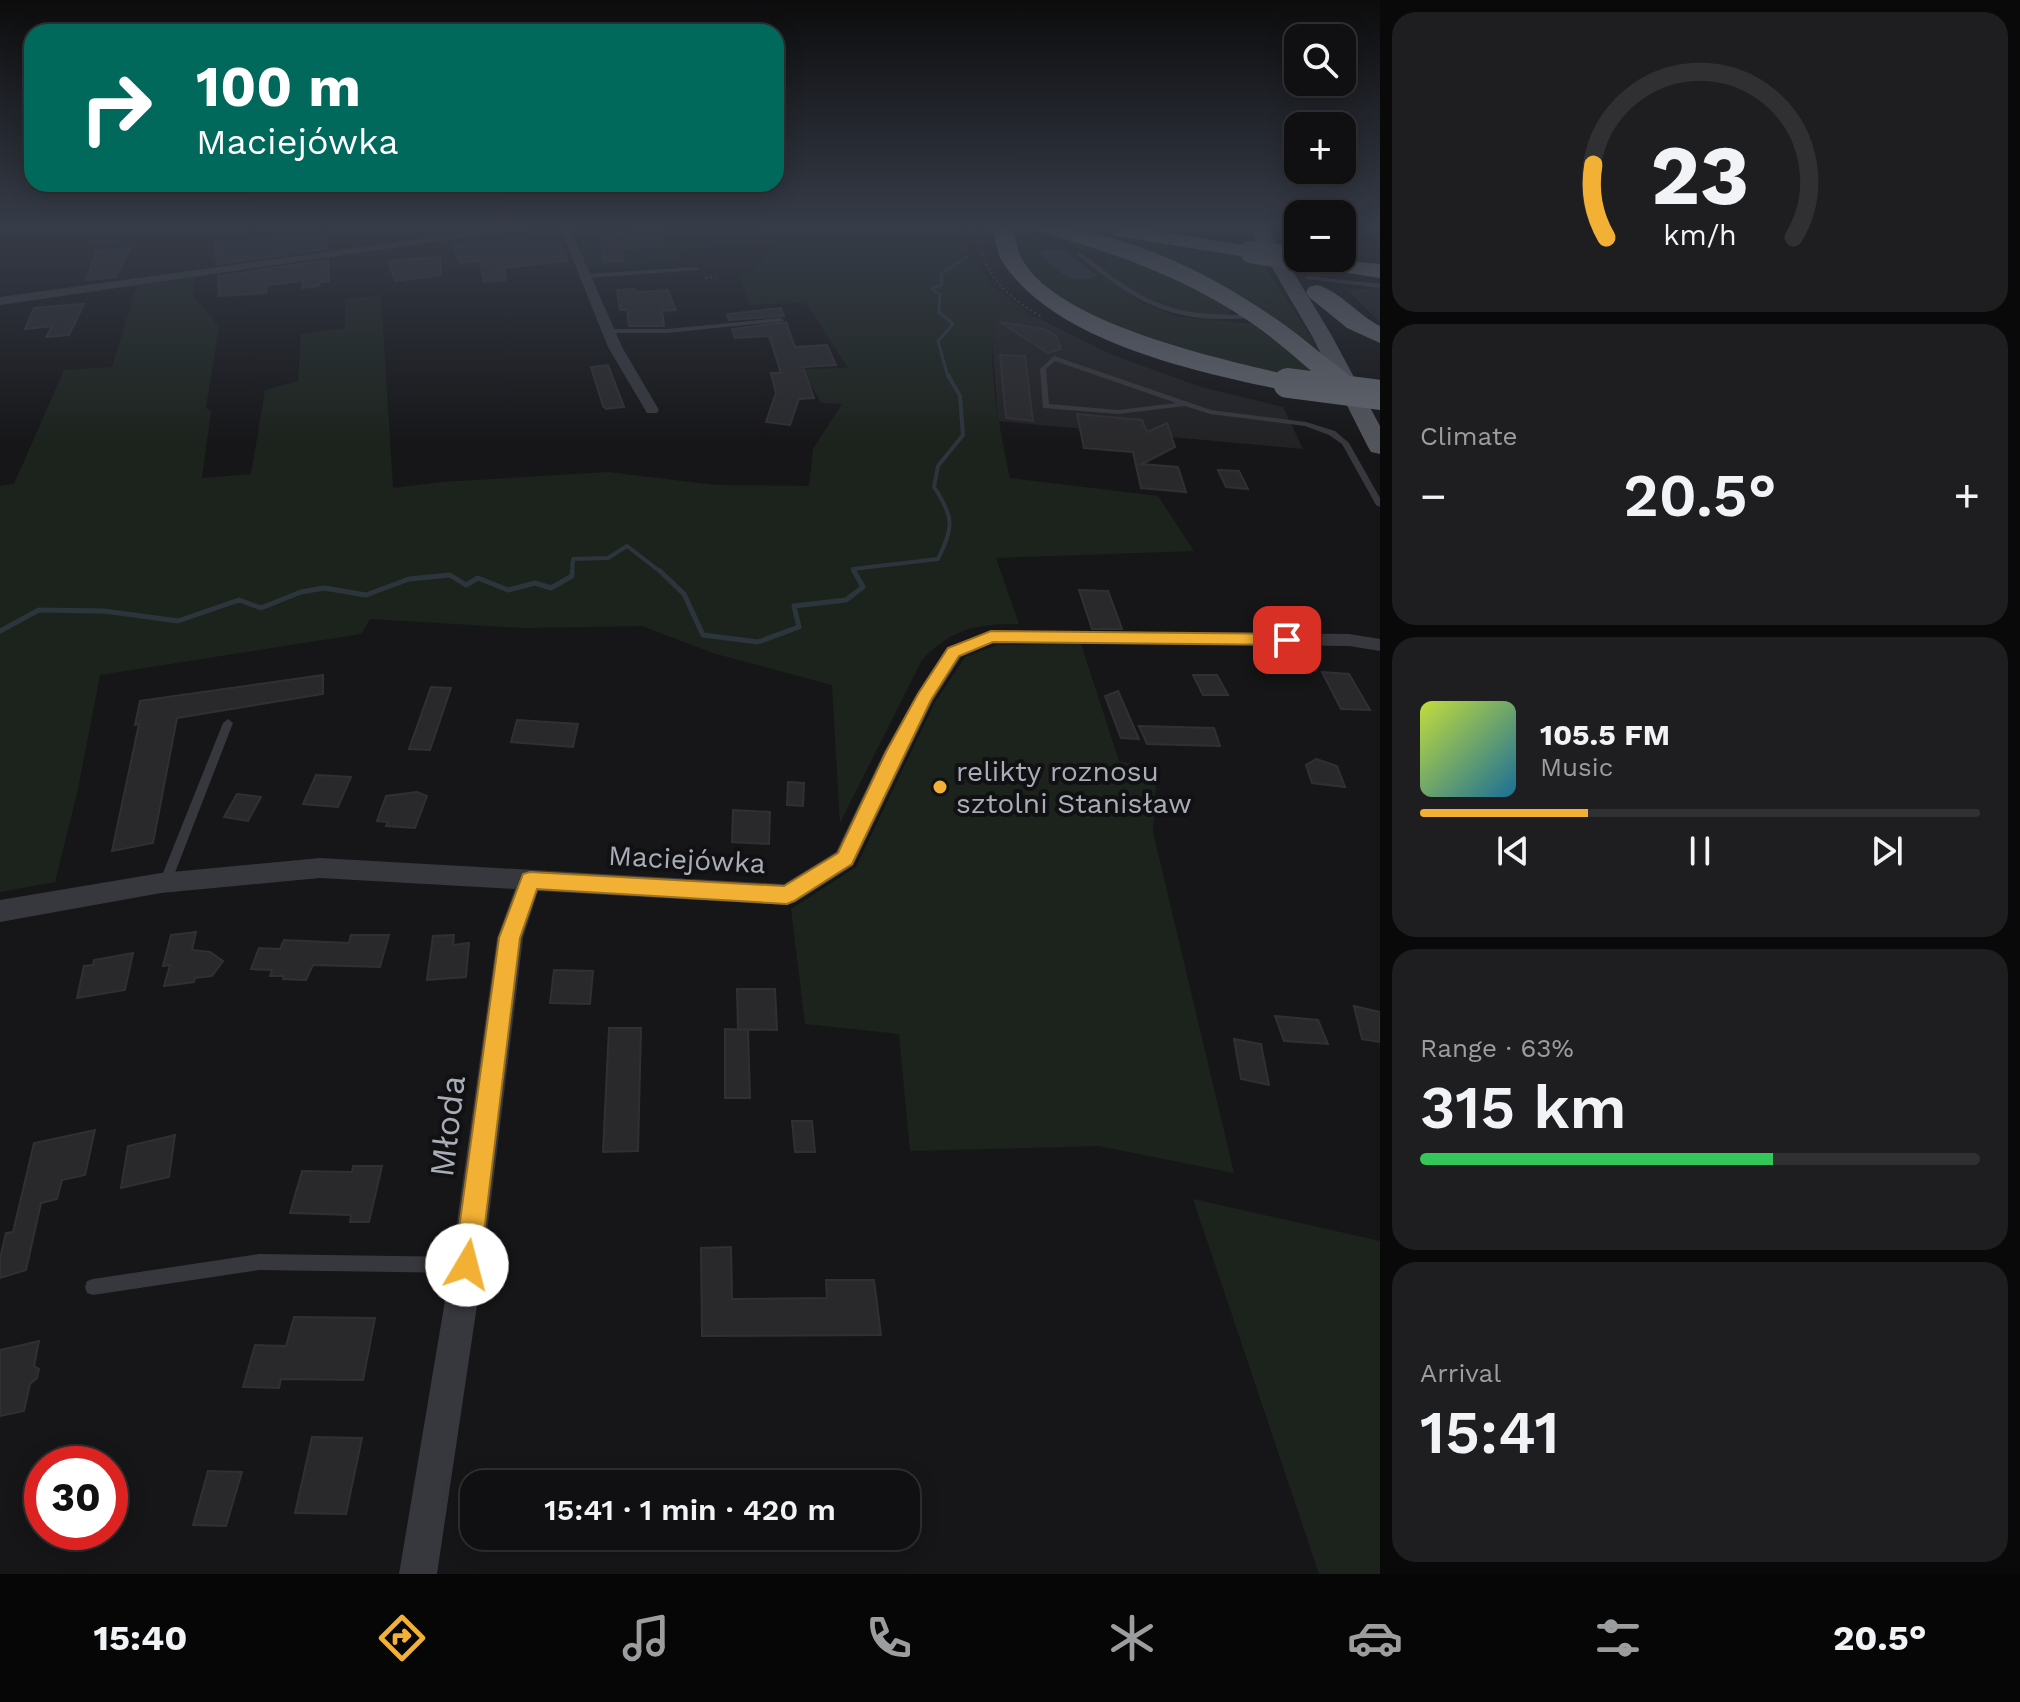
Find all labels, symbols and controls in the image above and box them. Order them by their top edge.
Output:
map controls [1284,24,1356,272]
button: search [1284,24,1356,96]
text: 100 m [196,54,361,120]
icon: right [64,56,168,160]
button: + [1284,112,1356,184]
text: Maciejówka [196,121,399,163]
text: 23 [1651,127,1749,224]
button: − [1284,200,1356,272]
text: km/h [1663,218,1737,252]
text: Climate [1420,421,1518,451]
text: 20.5° [1623,460,1777,531]
text: − [1420,470,1447,522]
text: + [1953,470,1980,522]
pin [1253,606,1321,674]
icon: arrive [1265,618,1309,662]
text: 105.5 FM [1540,717,1670,752]
text: Music [1540,752,1613,782]
place label: relikty roznosu sztolni Stanisław [956,755,1192,820]
marker: relikty roznosu sztolni Stanisław [931,778,949,796]
icon: previous [1491,829,1535,873]
icon: pause [1678,829,1722,873]
icon: next [1865,829,1909,873]
street label: Maciejówka [607,839,767,880]
text: Range · 63% [1420,1033,1574,1063]
text: 315 km [1420,1072,1626,1143]
street label: Młoda [421,1073,473,1179]
position arrow [425,1223,509,1307]
text: Arrival [1420,1358,1501,1388]
text: 15:41 [1420,1397,1560,1468]
speed limit sign: 30 [24,1446,128,1550]
text: 15:41 · 1 min · 420 m [544,1492,836,1527]
icon: directions [374,1610,430,1666]
icon: music [618,1610,674,1666]
icon: phone [861,1610,917,1666]
icon: climate [1104,1610,1160,1666]
icon: car [1347,1610,1403,1666]
icon: filters [1590,1610,1646,1666]
text: 15:40 [94,1617,187,1659]
text: 20.5° [1833,1617,1926,1659]

